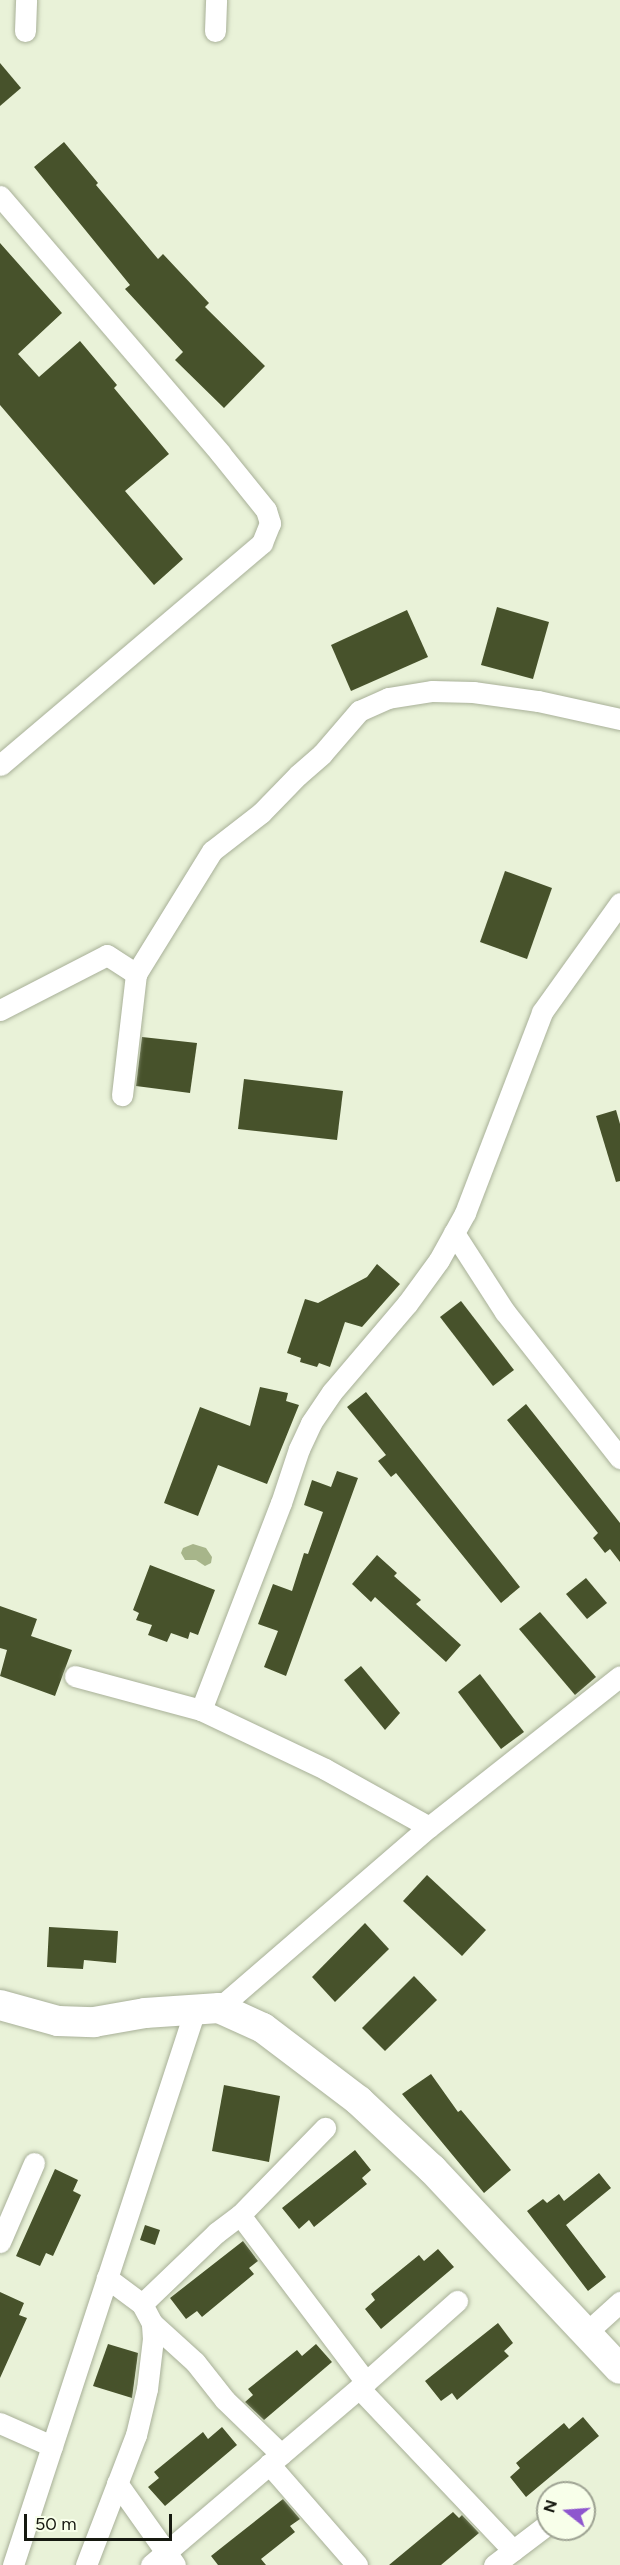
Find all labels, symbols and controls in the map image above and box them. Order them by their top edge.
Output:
north arrow [536,2481,596,2541]
text: N [539,2497,561,2515]
scale bar [27,2502,176,2540]
text: 50 m [35,2513,77,2535]

